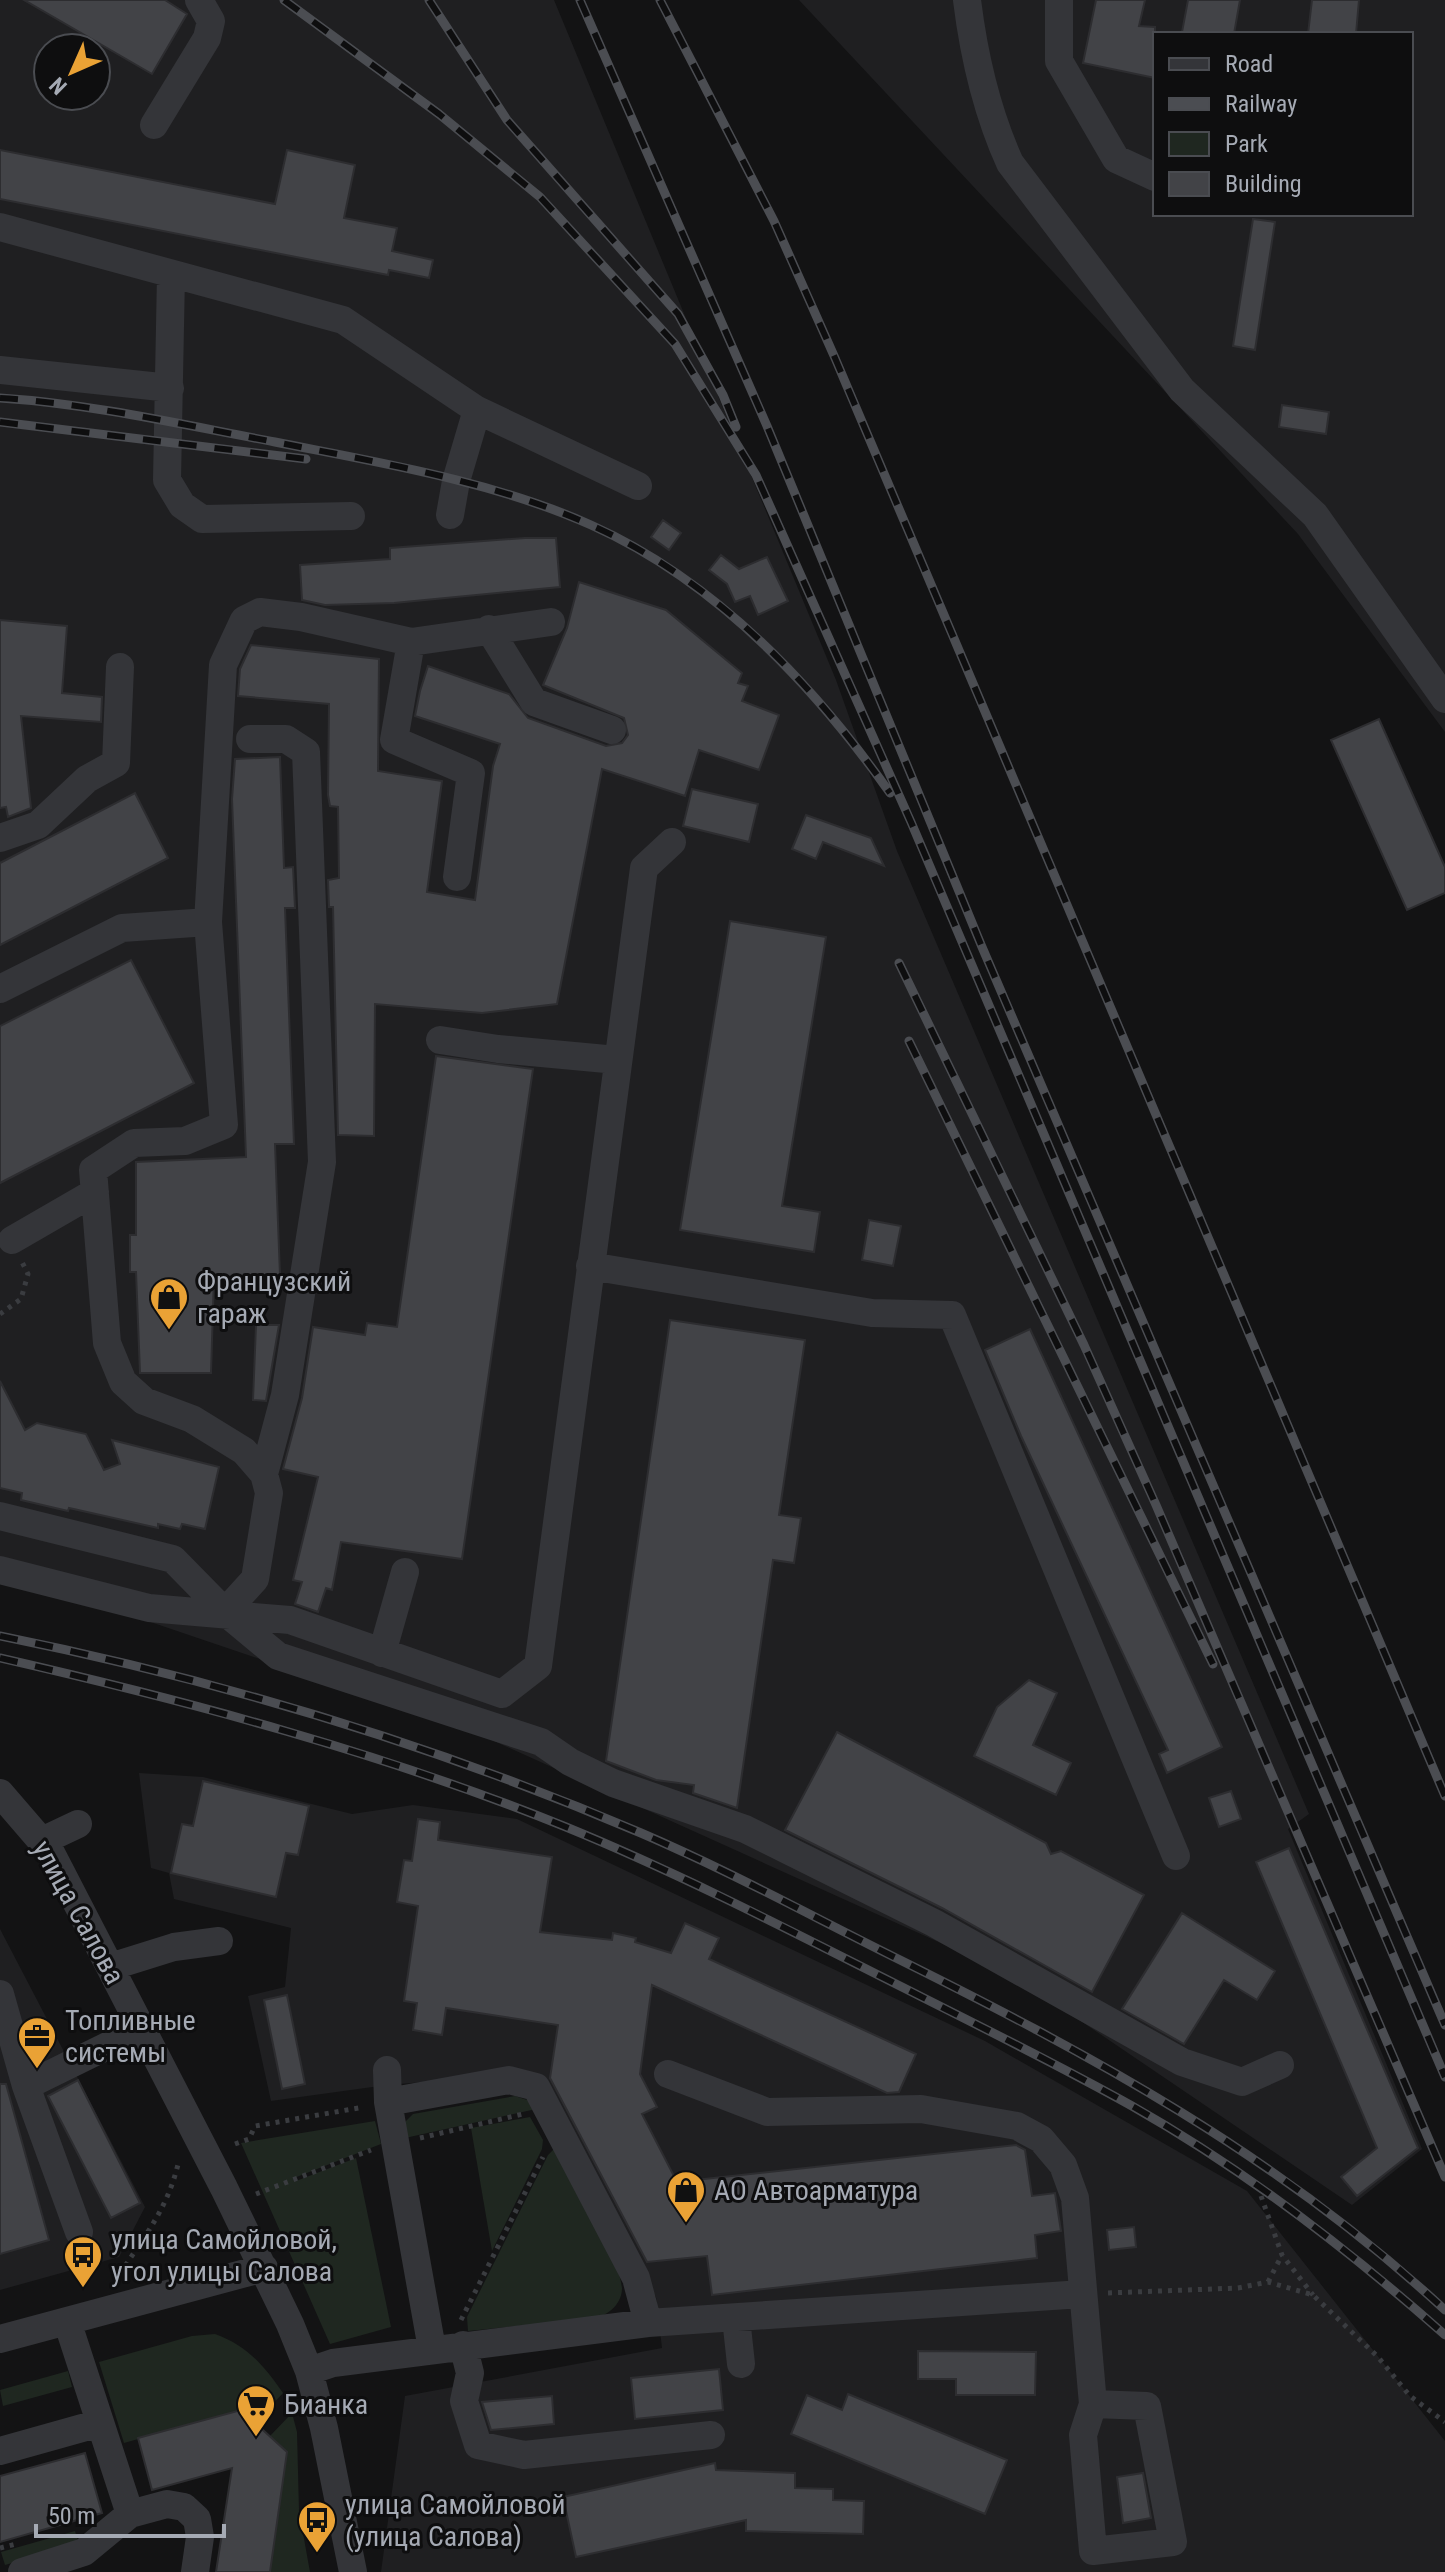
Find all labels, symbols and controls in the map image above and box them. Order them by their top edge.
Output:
north arrow [32,32,112,112]
legend [1153,32,1413,216]
text: Road [1225,50,1273,78]
text: N [45,72,72,99]
text: Railway [1225,90,1297,118]
text: Park [1225,130,1268,158]
text: Building [1225,170,1302,198]
place label: Французский гараж [197,1265,351,1330]
shop icon: Французский гараж [148,1276,190,1331]
street label: улица Салова [26,1835,132,1990]
place label: Топливные системы [65,2004,196,2069]
office icon: Топливные системы [16,2015,58,2070]
shop icon: АО Автоарматура [665,2169,707,2224]
place label: АО Автоарматура [714,2174,918,2207]
place label: улица Самойловой, угол улицы Салова [111,2223,337,2288]
bus stop icon: улица Самойловой, угол улицы Салова [62,2234,104,2289]
supermarket icon: Бианка [235,2383,277,2438]
place label: Бианка [284,2388,368,2421]
scale bar [36,2488,224,2538]
place label: улица Самойловой (улица Салова) [345,2488,566,2553]
bus stop icon: улица Самойловой (улица Салова) [296,2499,338,2554]
text: 50 m [48,2502,95,2530]

